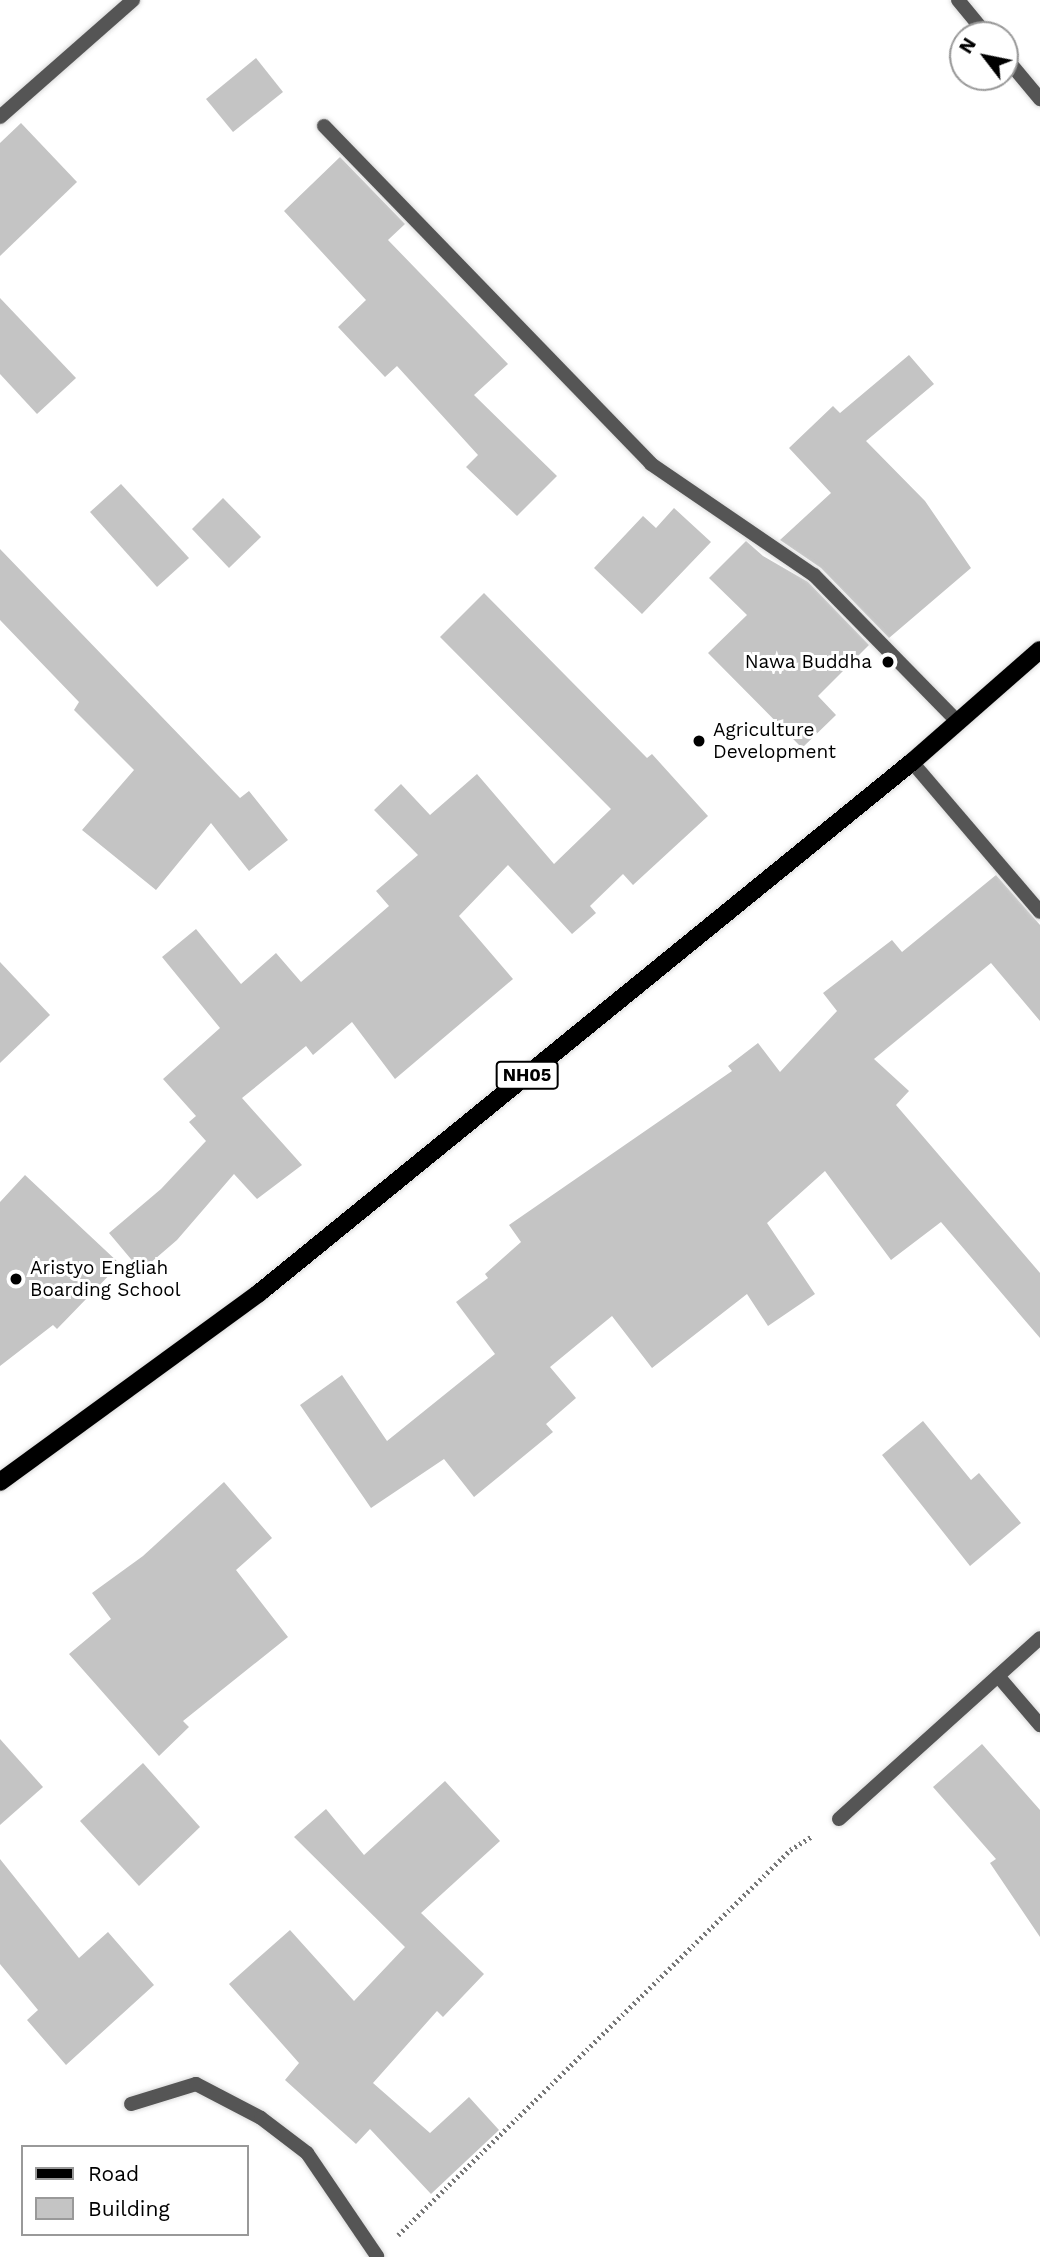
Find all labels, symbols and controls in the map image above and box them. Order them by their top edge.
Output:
north arrow [949,21,1019,91]
text: N [954,34,981,58]
place label: Nawa Buddha [744,651,872,673]
marker: Nawa Buddha [878,652,898,672]
place label: Agriculture Development [713,719,836,763]
marker: Agriculture Development [691,733,707,749]
road number: NH05 [496,1060,558,1090]
place label: Aristyo Engliah Boarding School [30,1257,181,1301]
marker: Aristyo Engliah Boarding School [8,1271,24,1287]
legend [21,2145,248,2236]
text: Road [88,2161,139,2186]
text: Building [88,2196,170,2221]

